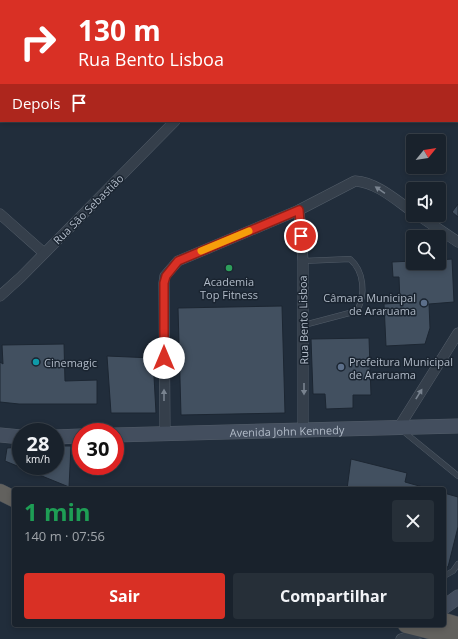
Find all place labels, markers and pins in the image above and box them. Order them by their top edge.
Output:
pin [284,219,318,253]
marker: Academia Top Fitness [224,263,234,273]
place label: Academia Top Fitness [200,274,258,302]
place label: Câmara Municipal de Araruama [323,290,416,318]
marker: Câmara Municipal de Araruama [419,298,429,308]
place label: Prefeitura Municipal de Araruama [349,354,453,382]
place label: Cinemagic [44,355,97,370]
marker: Cinemagic [31,357,41,367]
marker: Prefeitura Municipal de Araruama [336,362,346,372]

